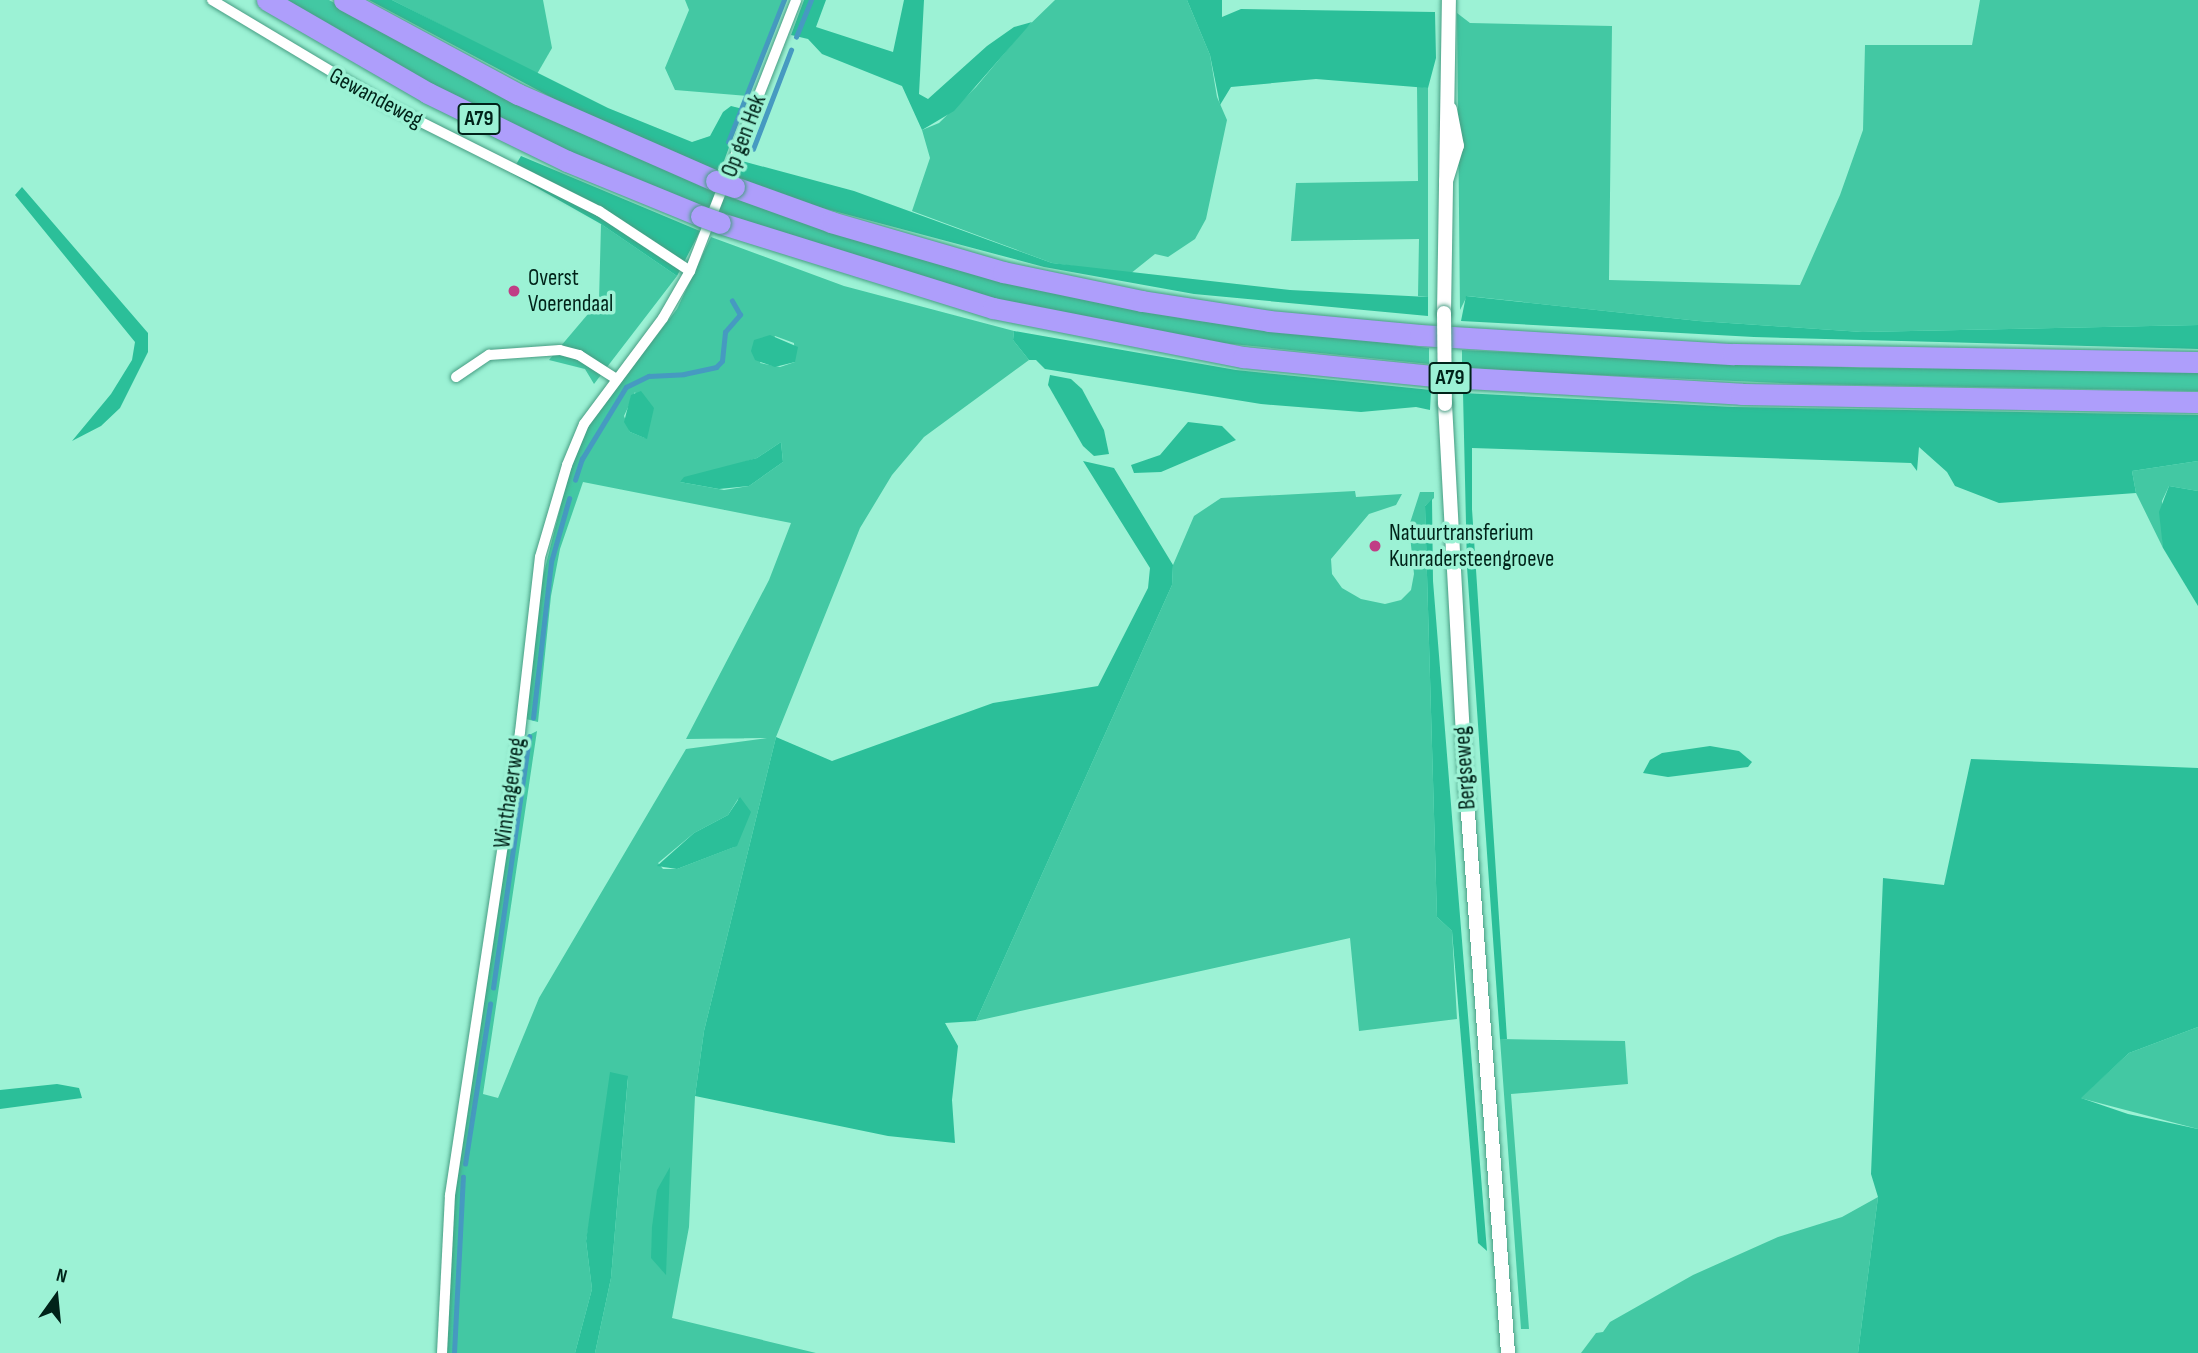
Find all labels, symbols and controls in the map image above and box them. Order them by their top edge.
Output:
street label: Gewandeweg [324,62,428,134]
street label: Op gen Hek [716,91,772,181]
road number: A79 [456,102,502,136]
place label: Overst Voerendaal [528,264,613,318]
marker: Overst Voerendaal [506,283,522,299]
road number: A79 [1427,360,1473,396]
place label: Natuurtransferium Kunradersteengroeve [1389,519,1554,573]
marker: Natuurtransferium Kunradersteengroeve [1367,538,1383,554]
street label: Bergseweg [1448,725,1482,811]
street label: Winthagerweg [489,736,531,850]
north arrow [21,1262,91,1332]
text: N [54,1264,69,1289]

